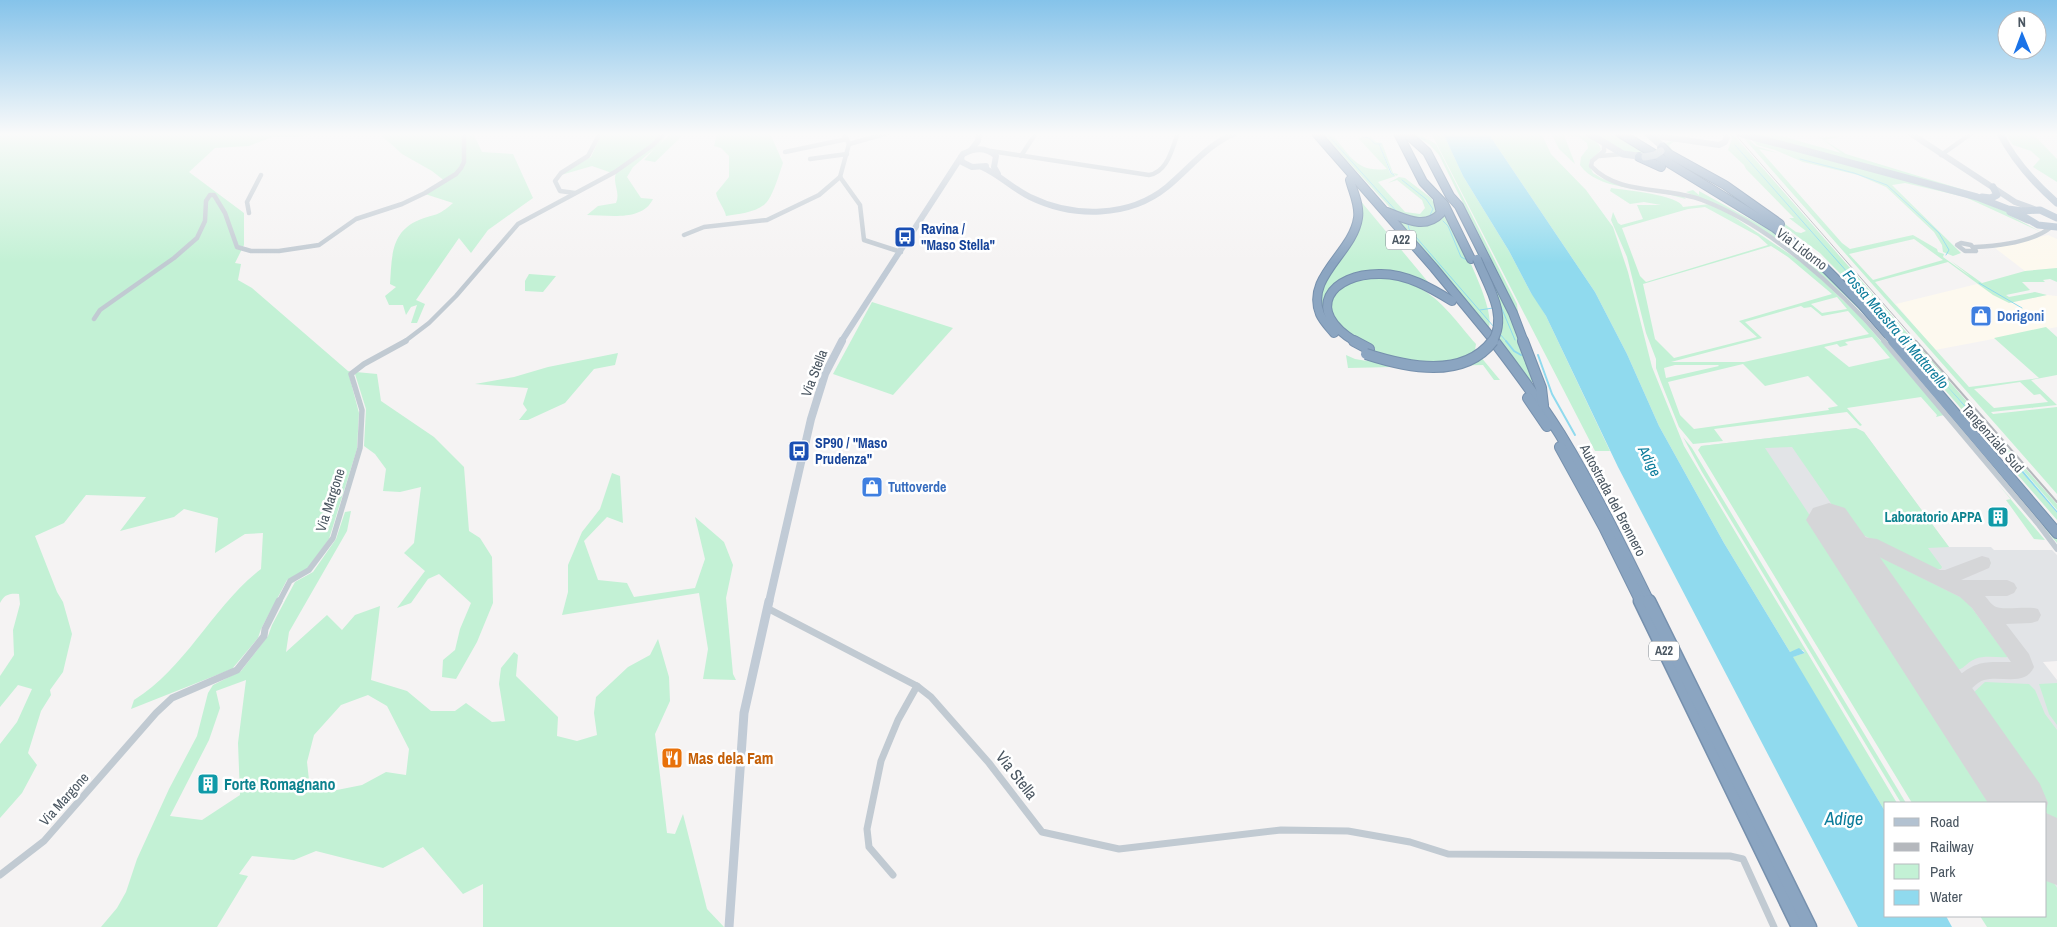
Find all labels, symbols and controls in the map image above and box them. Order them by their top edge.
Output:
north arrow [1997,10,2047,60]
text: N [2017,13,2026,31]
place label: Ravina / "Maso Stella" [921,220,995,254]
street label: Via Lidorno [1773,224,1831,274]
bus stop icon: Ravina / "Maso Stella" [893,225,917,249]
road number: A22 [1386,230,1416,250]
water label: Fossa Maestra di Mattarello [1838,265,1954,393]
shop icon: Dorigoni [1969,304,1993,328]
place label: Dorigoni [1997,307,2044,325]
street label: Via Stella [797,346,831,399]
street label: Tangenziale Sud [1958,400,2028,476]
place label: SP90 / "Maso Prudenza" [815,434,887,468]
bus stop icon: SP90 / "Maso Prudenza" [787,439,811,463]
street label: Autostrada del Brennero [1575,440,1650,559]
water label: Adige [1633,441,1667,480]
street label: Via Margone [311,466,349,534]
shop icon: Tuttoverde [860,475,884,499]
place label: Tuttoverde [888,478,946,496]
building icon: Laboratorio APPA [1986,505,2010,529]
place label: Laboratorio APPA [1884,508,1983,526]
road number: A22 [1649,641,1679,660]
restaurant icon: Mas dela Fam [660,746,684,770]
street label: Via Stella [991,746,1043,804]
place label: Mas dela Fam [688,747,773,769]
street label: Via Margone [35,769,93,829]
building icon: Forte Romagnano [196,772,220,796]
place label: Forte Romagnano [224,773,336,795]
legend [1884,802,2047,917]
water label: Adige [1824,806,1863,831]
text: Road [1930,811,1959,832]
text: Railway [1930,836,1975,857]
text: Park [1930,861,1956,882]
text: Water [1930,886,1962,907]

